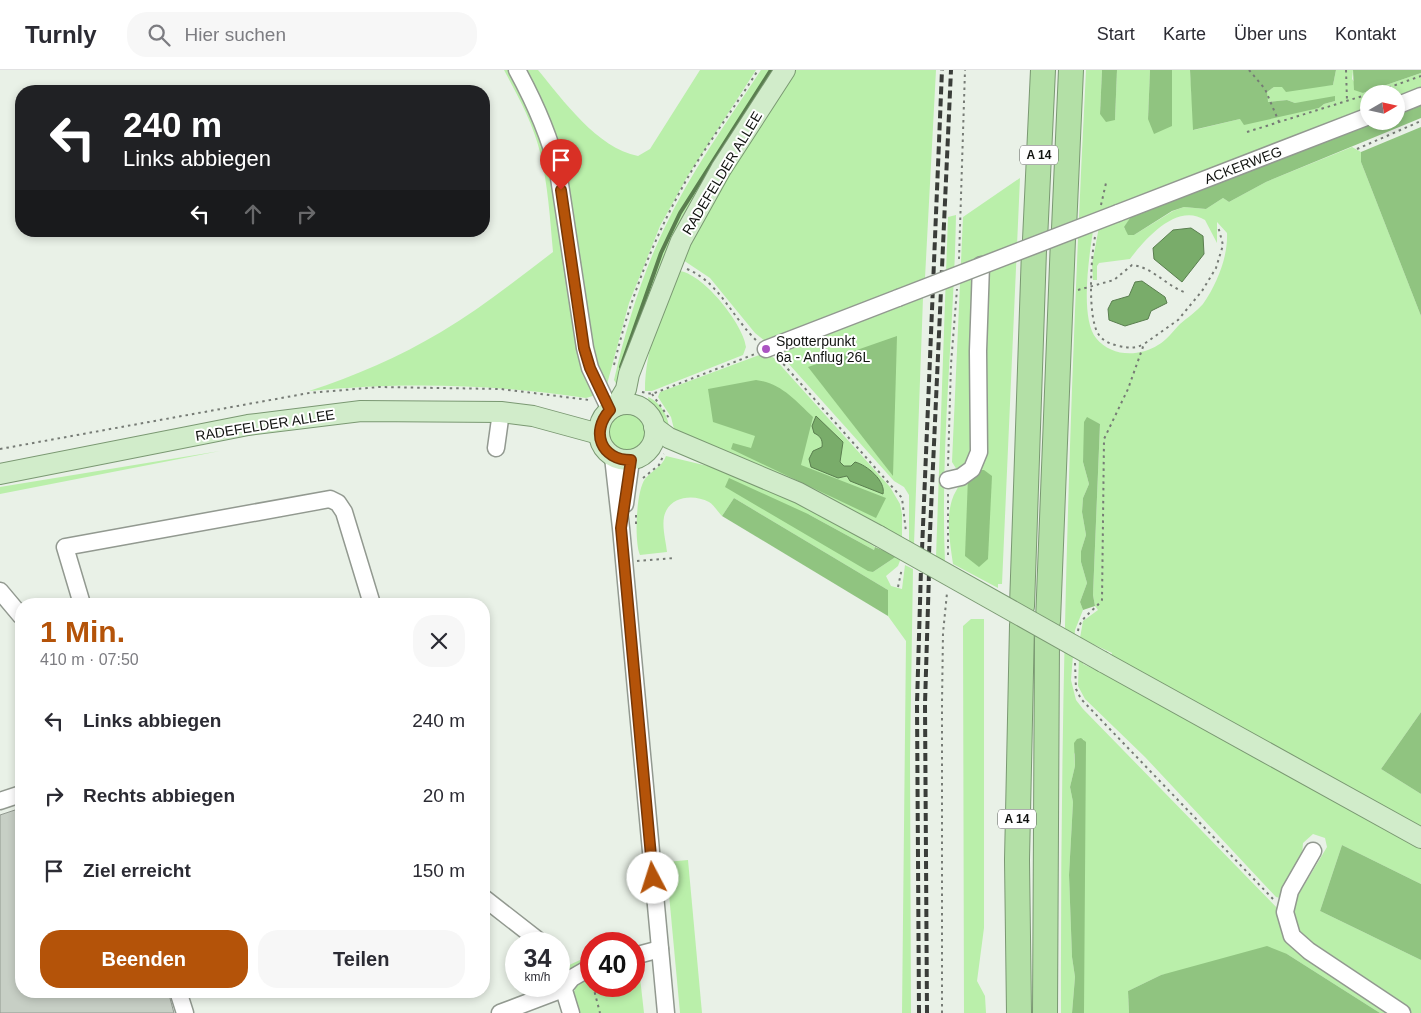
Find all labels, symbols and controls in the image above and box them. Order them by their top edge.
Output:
search box [127,12,477,57]
text: Turnly [25,21,97,48]
icon: search [145,21,173,49]
text: Hier suchen [185,24,286,45]
text: Start [1097,24,1135,44]
text: Karte [1163,24,1206,44]
text: Über uns [1234,24,1307,44]
text: Kontakt [1335,24,1396,44]
north arrow [1360,85,1405,130]
map controls [1360,85,1405,130]
icon: left [40,105,105,170]
text: 240 m [123,105,222,144]
street label: RADEFELDER ALLEE [679,109,765,237]
pin [540,139,582,190]
street label: ACKERWEG [1202,143,1284,187]
text: Links abbiegen [123,146,271,171]
icon: arrive [547,146,575,174]
road number: A 14 [1020,146,1058,164]
icon: left [186,200,214,228]
icon: ahead [239,200,267,228]
icon: right [292,200,320,228]
place label: Spotterpunkt 6a - Anflug 26L [776,333,870,365]
marker: Spotterpunkt 6a - Anflug 26L [760,343,772,355]
street label: RADEFELDER ALLEE [194,406,336,444]
text: 1 Min. [40,615,125,648]
button: close [413,615,465,667]
text: 410 m · 07:50 [40,651,139,668]
icon: left [40,707,68,735]
text: Links abbiegen [83,710,221,731]
text: 240 m [412,710,465,731]
icon: right [40,782,68,810]
text: Rechts abbiegen [83,785,235,806]
text: 20 m [423,785,465,806]
road number: A 14 [998,810,1036,829]
position arrow [626,851,678,903]
icon: arrive [40,857,68,885]
text: Ziel erreicht [83,860,191,881]
text: 150 m [412,860,465,881]
button: Beenden [40,930,248,988]
button: Teilen [258,930,465,988]
speed limit sign: 40 [580,932,645,997]
text: 34 [524,944,551,972]
text: km/h [524,970,551,984]

